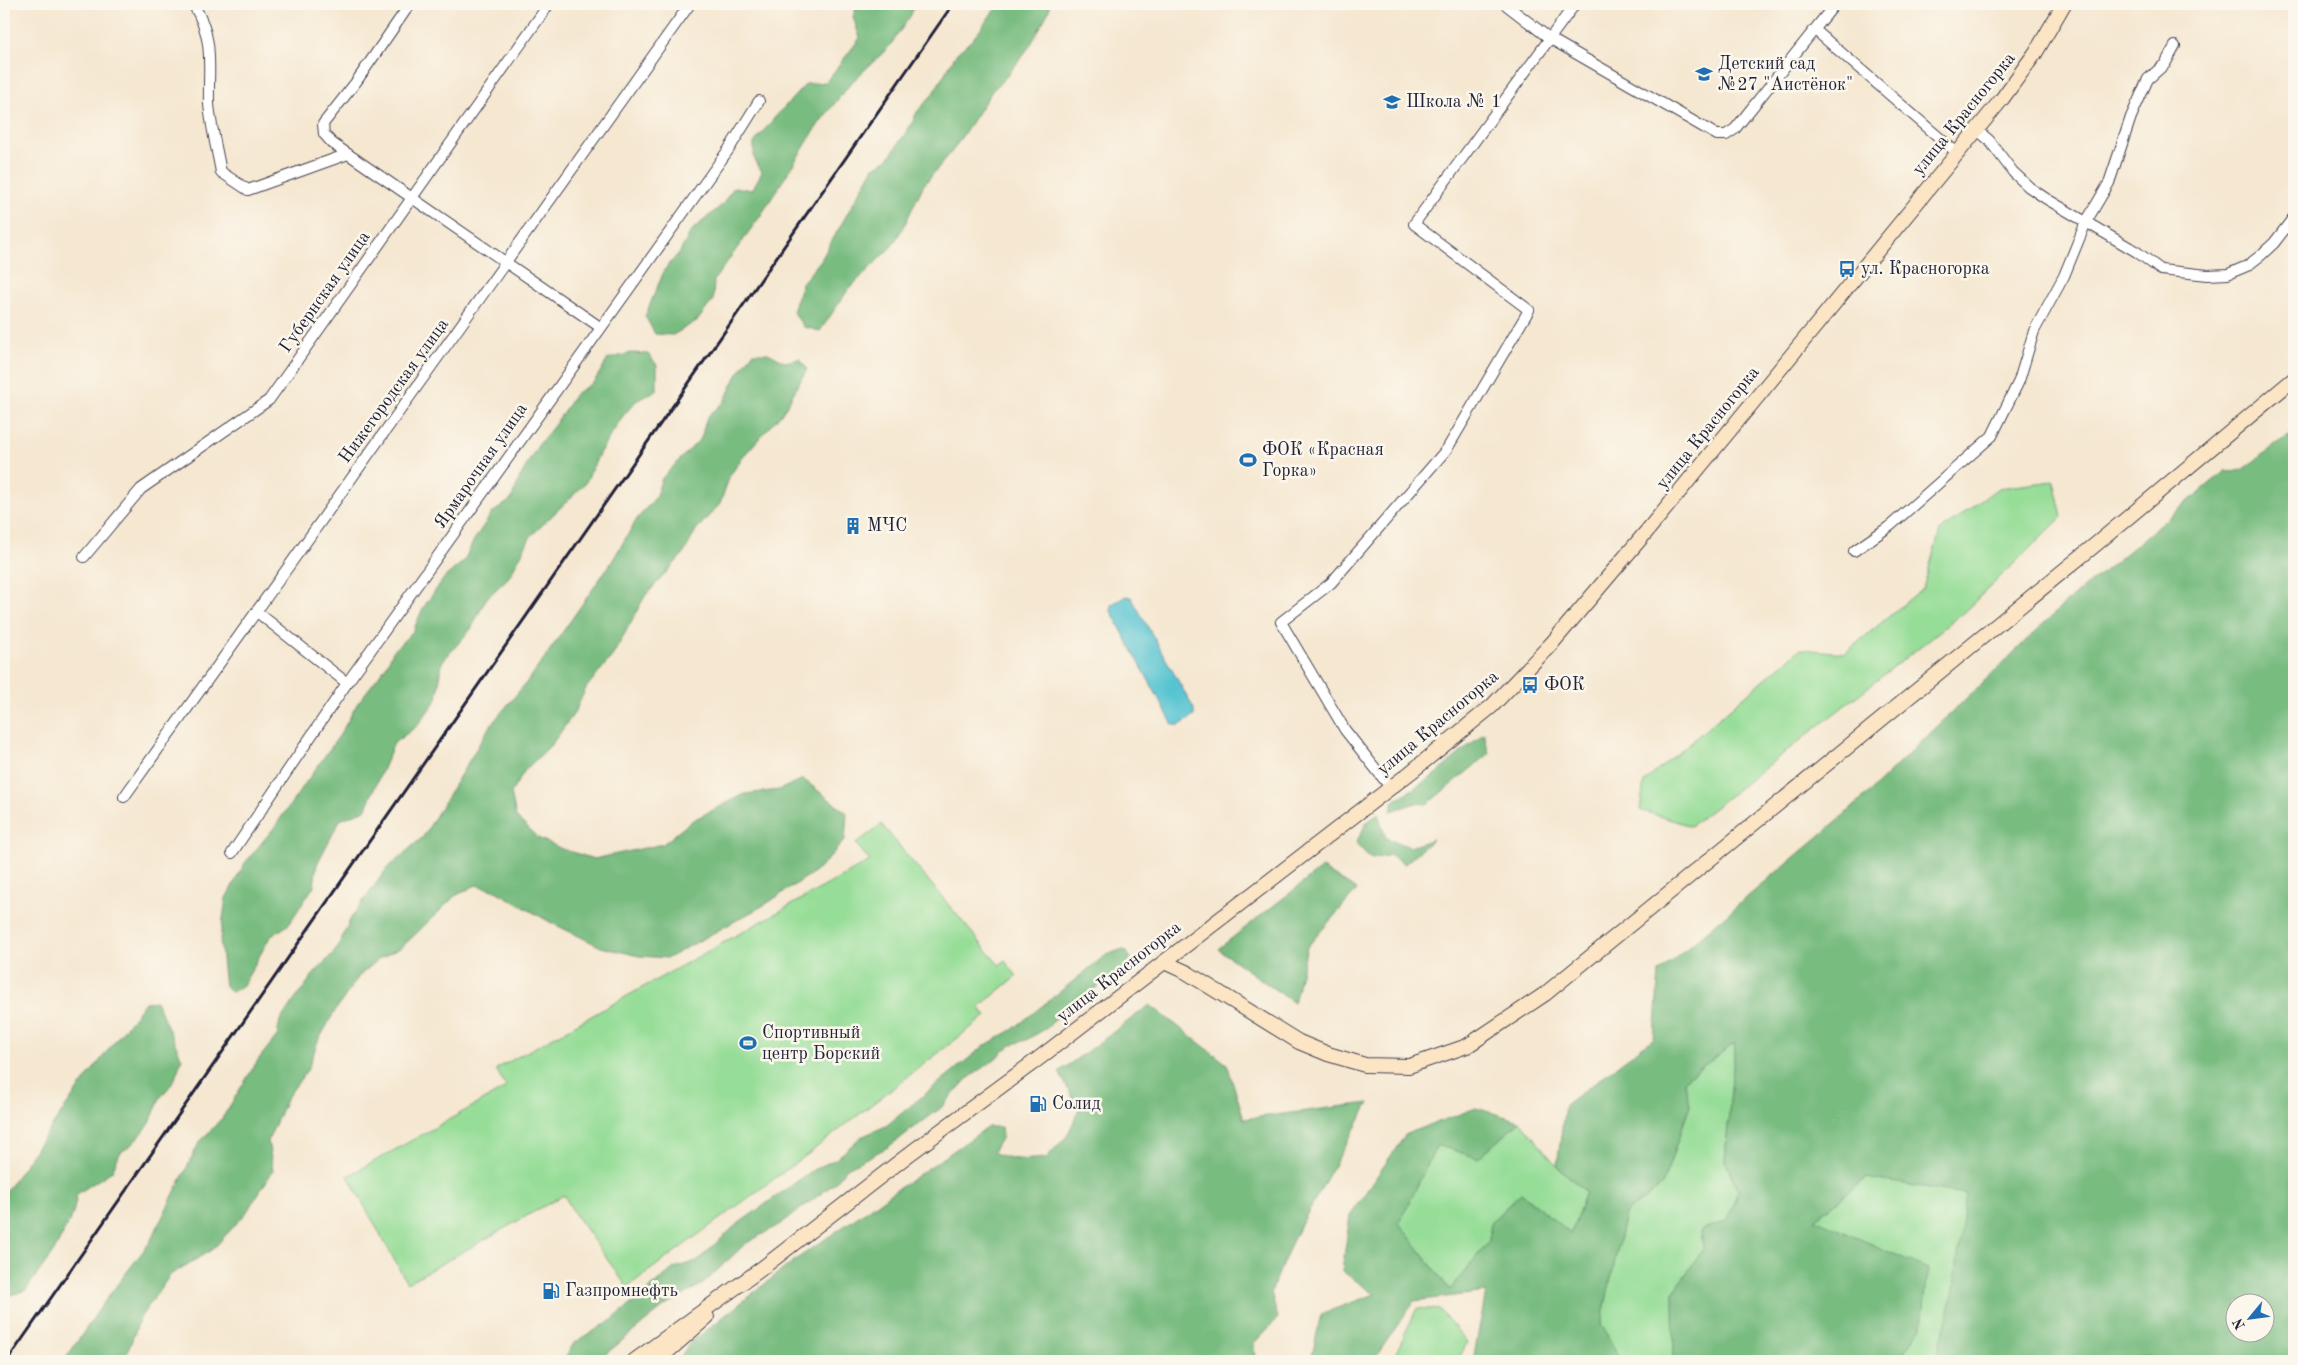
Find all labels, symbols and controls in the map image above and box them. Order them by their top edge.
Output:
street label: улица Красногорка [1909,49,2019,179]
place label: Детский сад №27 "Аистёнок" [1718,55,1853,94]
school or university icon: Детский сад №27 "Аистёнок" [1694,64,1714,84]
school or university icon: Школа № 1 [1382,92,1402,112]
place label: Школа № 1 [1406,93,1502,111]
street label: Губернская улица [276,228,374,356]
bus stop icon: ул. Красногорка [1837,259,1857,279]
place label: ул. Красногорка [1861,260,1990,278]
street label: Нижегородская улица [336,315,452,467]
street label: улица Красногорка [1653,363,1763,493]
street label: Ярмарочная улица [431,400,531,532]
place label: ФОК «Красная Горка» [1262,441,1384,480]
sports icon: ФОК «Красная Горка» [1238,450,1258,470]
building icon: МЧС [843,516,863,536]
place label: МЧС [867,517,907,535]
street label: улица Красногорка [1374,667,1502,779]
bus stop icon: ФОК [1520,675,1540,695]
place label: ФОК [1544,676,1585,694]
street label: улица Красногорка [1054,918,1185,1026]
place label: Спортивный центр Борский [762,1024,880,1063]
sports icon: Спортивный центр Борский [738,1033,758,1053]
fuel station icon: Солид [1028,1094,1048,1114]
place label: Солид [1052,1095,1101,1113]
fuel station icon: Газпромнефть [541,1281,561,1301]
place label: Газпромнефть [565,1282,678,1301]
north arrow [2226,1292,2276,1342]
text: N [2231,1315,2248,1332]

